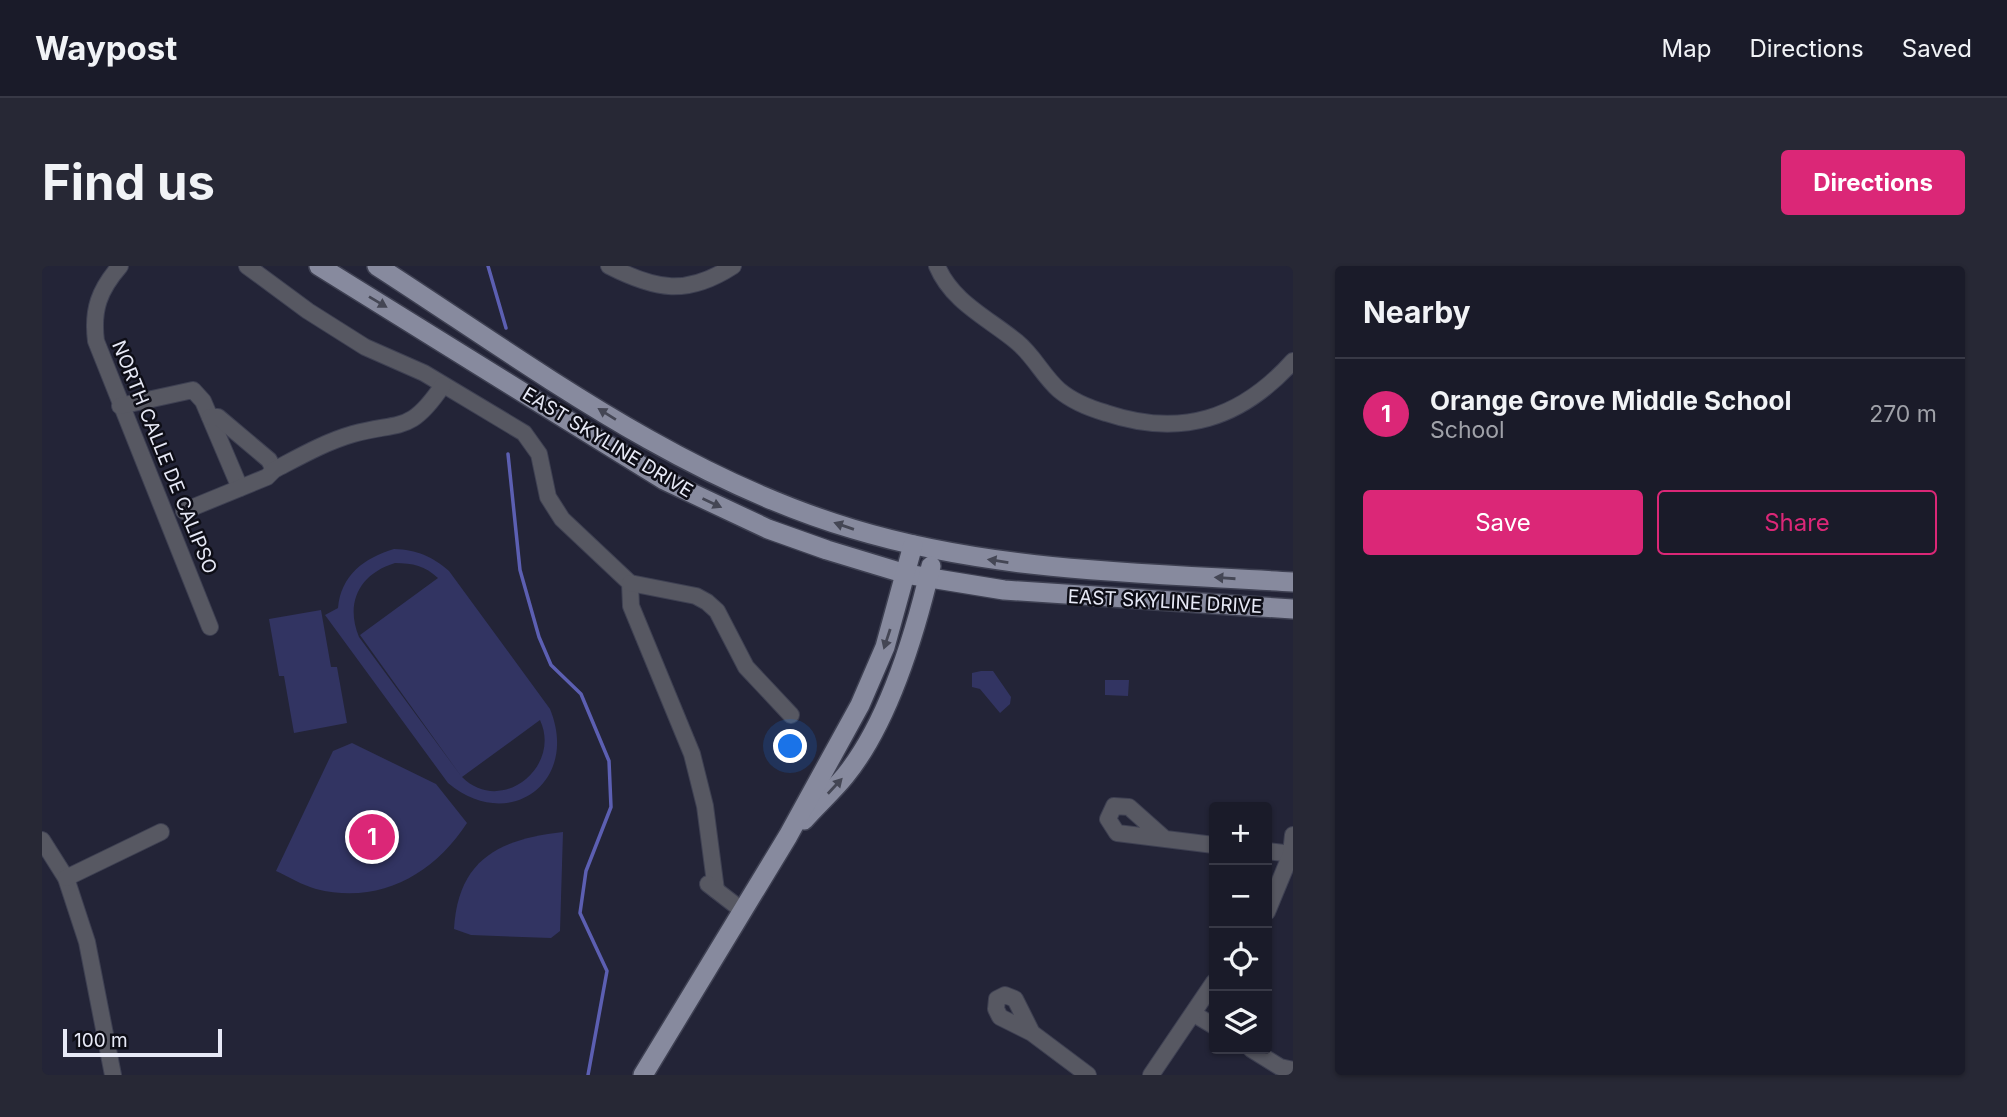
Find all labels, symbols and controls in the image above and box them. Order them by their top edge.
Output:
text: Waypost [35,28,177,68]
text: Map [1662,34,1711,63]
text: Directions [1749,34,1864,63]
text: Saved [1902,34,1972,63]
button: Directions [1781,150,1965,215]
text: Find us [42,153,215,212]
text: Nearby [1363,294,1471,330]
one-way arrow [368,295,387,308]
street label: NORTH CALLE DE CALIPSO [107,337,222,577]
street label: EAST SKYLINE DRIVE [518,382,697,502]
text: Orange Grove Middle School [1430,385,1792,416]
text: 1 [1381,400,1391,428]
text: 270 m [1869,400,1937,428]
one-way arrow [598,407,617,420]
text: School [1430,416,1505,444]
button: Save [1363,490,1643,555]
button: Share [1657,490,1937,555]
one-way arrow [702,497,722,509]
one-way arrow [833,520,854,531]
one-way arrow [987,555,1009,566]
one-way arrow [1214,572,1236,583]
street label: EAST SKYLINE DRIVE [1067,585,1263,618]
one-way arrow [881,629,892,650]
your location [773,729,807,763]
one-way arrow [827,778,843,795]
map controls [1209,802,1272,1054]
button: + [1209,802,1272,865]
pin: 1 [349,811,395,863]
button: − [1209,865,1272,928]
button: locate [1209,928,1272,991]
button: layers [1209,991,1272,1054]
scale bar [63,1026,222,1058]
text: 100 m [74,1029,128,1052]

